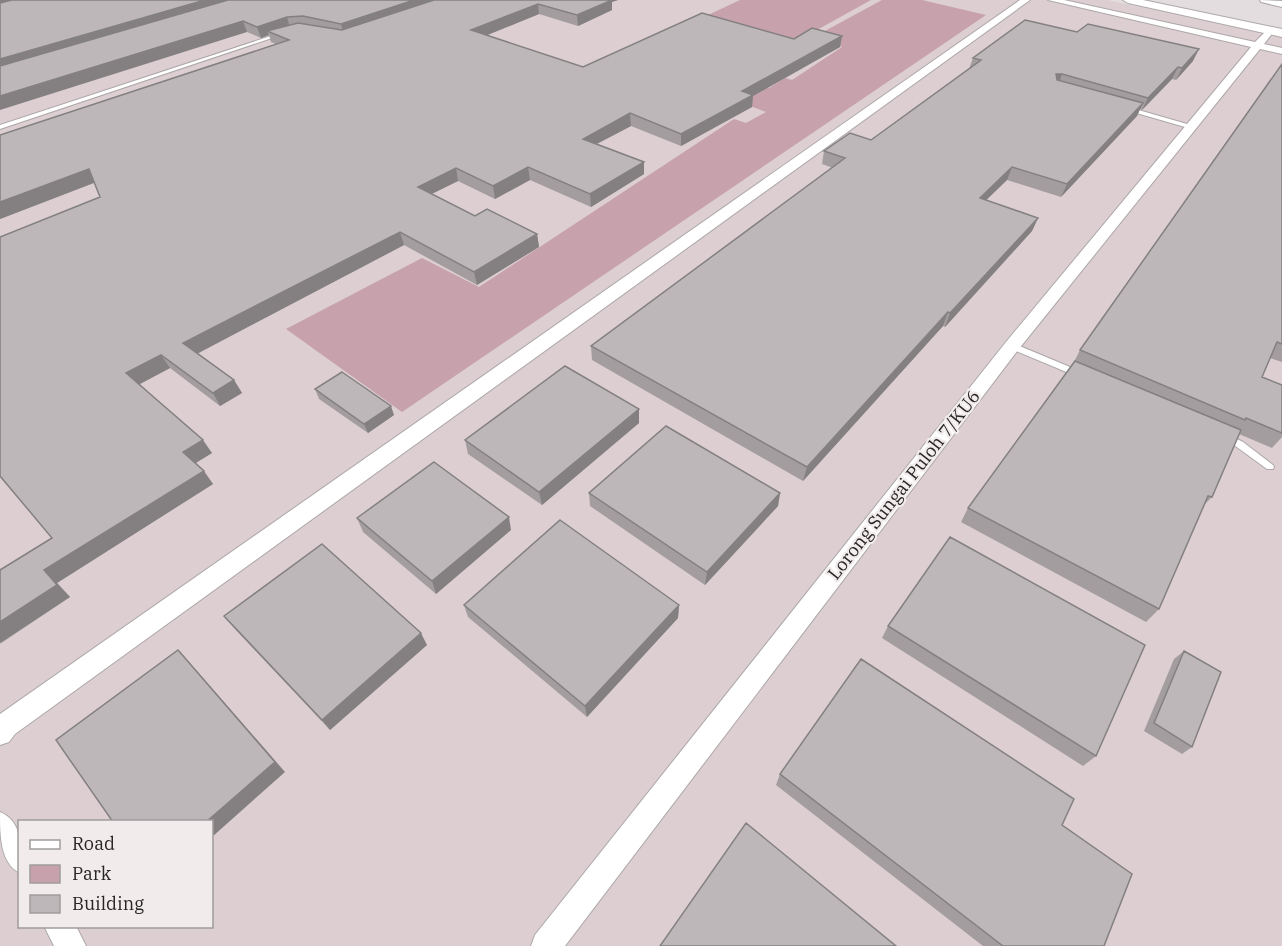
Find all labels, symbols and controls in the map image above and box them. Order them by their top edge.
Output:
street label: Lorong Sungai Puloh 7/KU6 [822,385,985,584]
legend [18,820,213,928]
text: Road [72,832,115,855]
text: Park [72,862,112,885]
text: Building [72,892,144,915]

